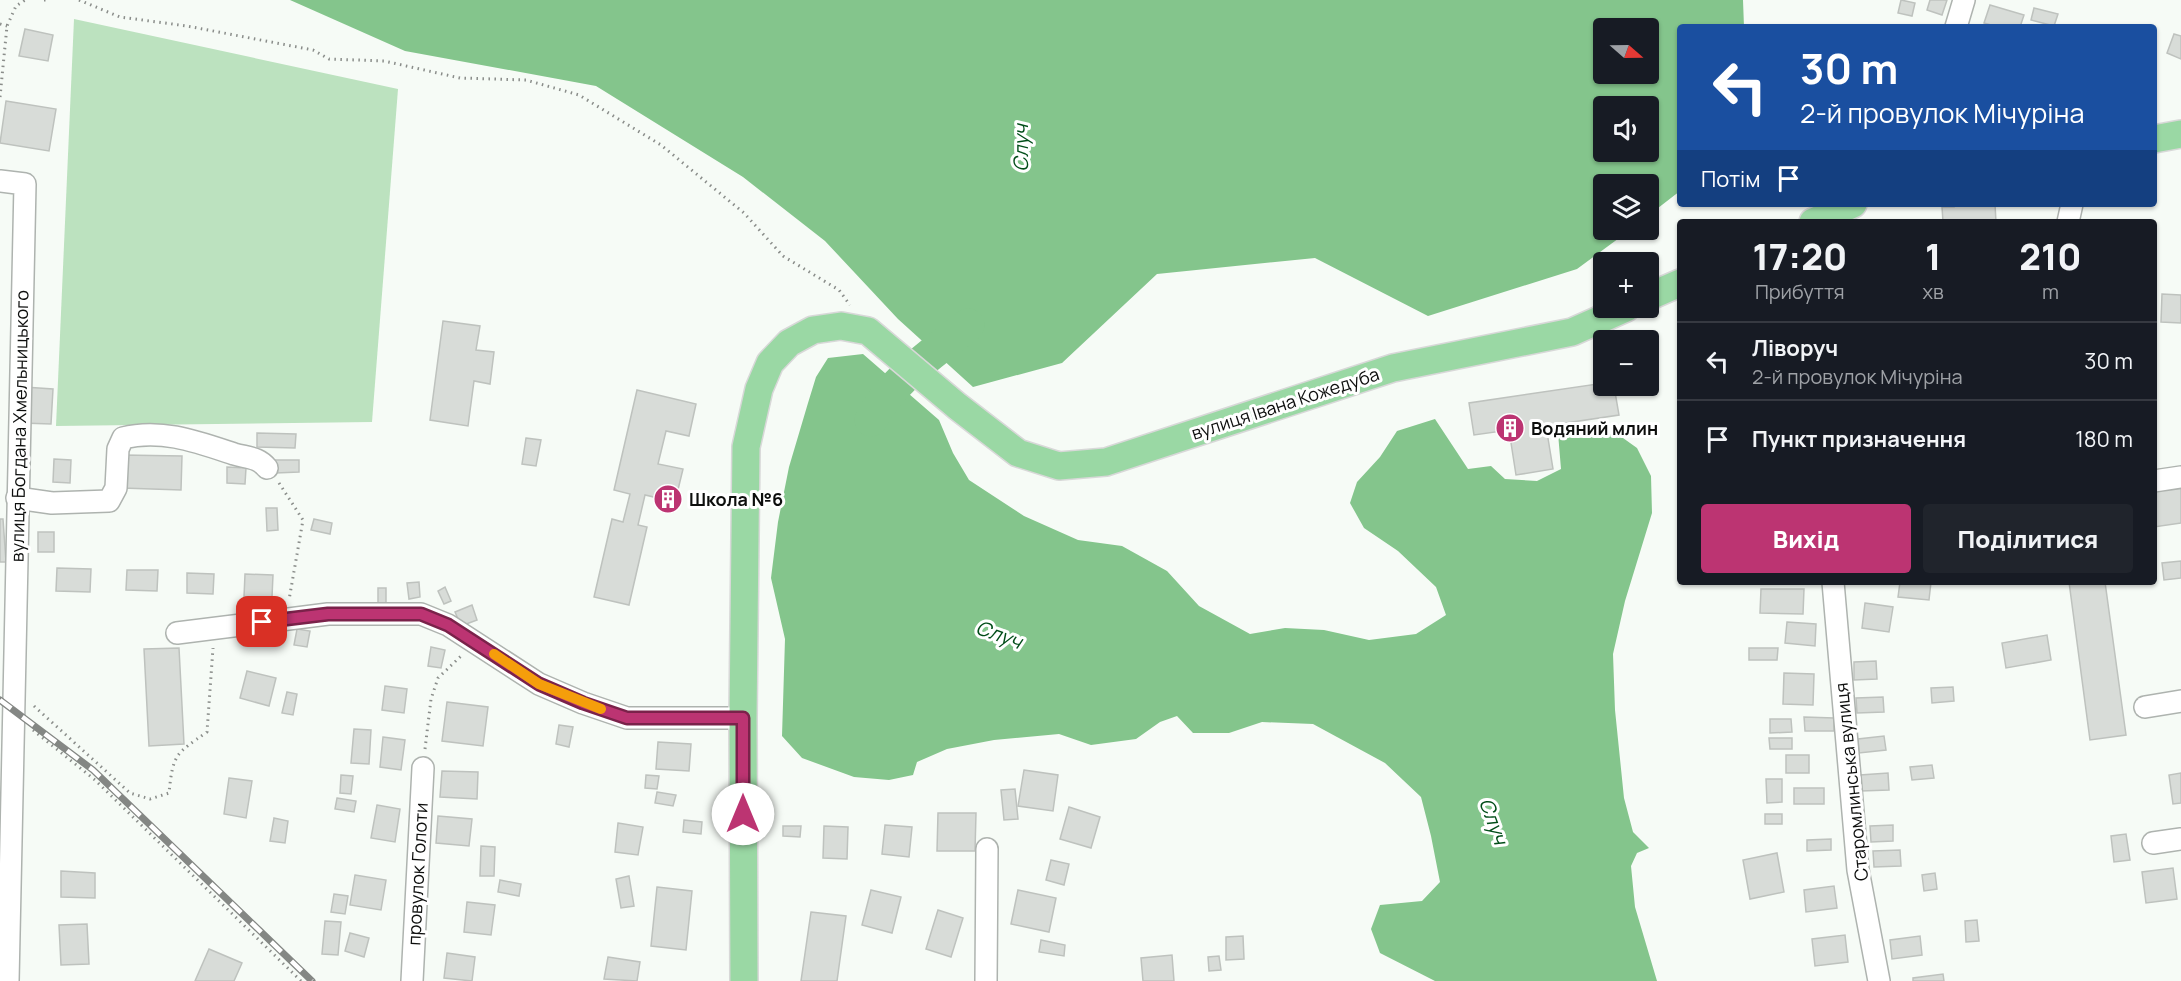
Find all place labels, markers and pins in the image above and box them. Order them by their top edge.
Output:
building icon: Водяний млин [1494,412,1526,444]
place label: Водяний млин [1531,416,1658,440]
building icon: Школа №6 [652,483,684,515]
place label: Школа №6 [689,487,783,511]
pin [236,596,287,647]

